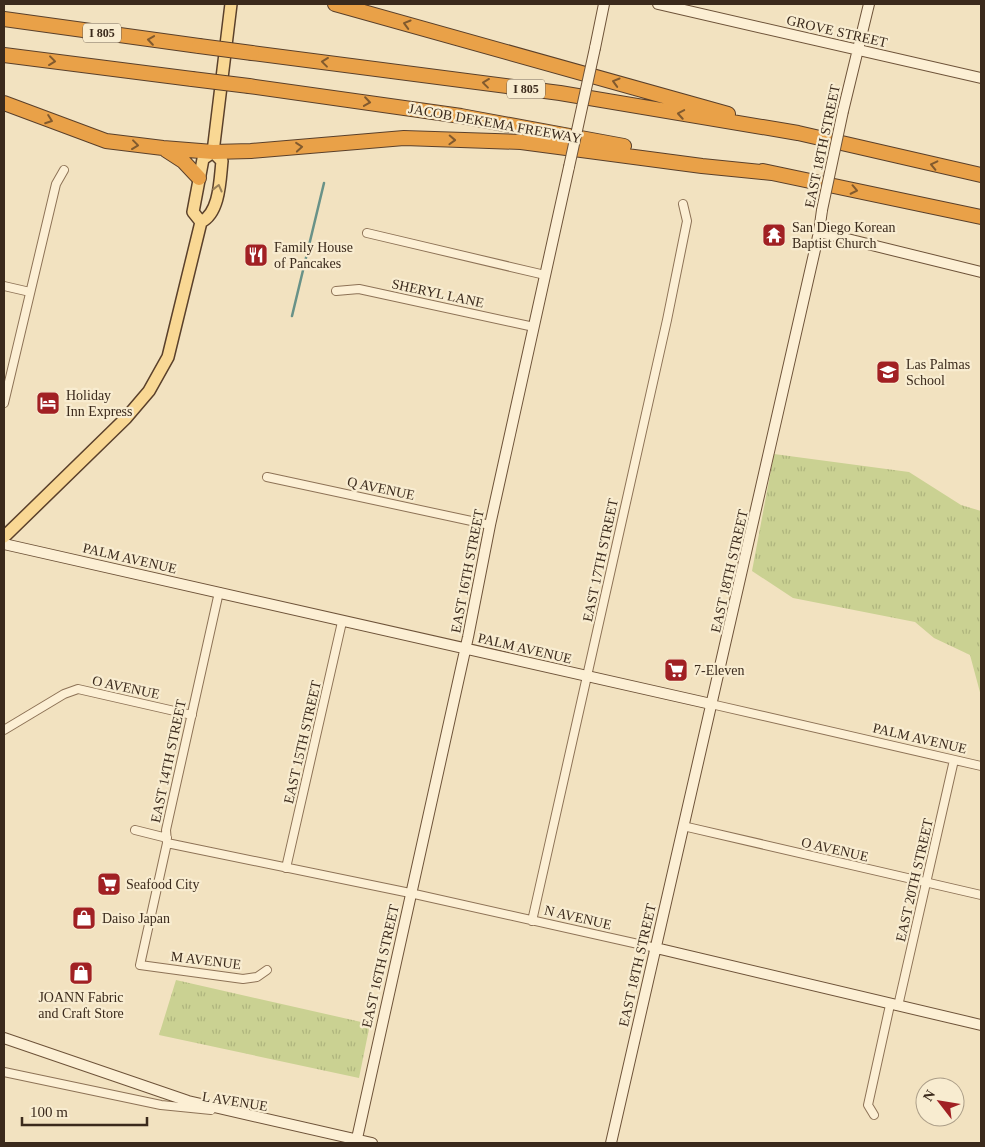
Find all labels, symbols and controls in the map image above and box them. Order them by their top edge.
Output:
street label: GROVE STREET [785,13,889,50]
one-way arrow [404,19,412,29]
road number: I 805 [83,23,121,42]
one-way arrow [147,35,155,45]
one-way arrow [48,55,56,66]
one-way arrow [320,57,328,68]
one-way arrow [482,78,490,89]
one-way arrow [613,78,621,88]
road number: I 805 [507,80,545,98]
street label: EAST 18TH STREET [802,83,843,209]
one-way arrow [363,97,371,107]
street label: JACOB DEKEMA FREEWAY [407,101,583,146]
one-way arrow [677,109,685,119]
one-way arrow [45,114,53,124]
one-way arrow [449,134,457,145]
one-way arrow [131,139,139,150]
one-way arrow [295,141,303,152]
one-way arrow [929,160,938,171]
one-way arrow [212,183,223,192]
one-way arrow [850,184,859,195]
place label: San Diego Korean Baptist Church [792,220,895,251]
temple icon: San Diego Korean Baptist Church [761,222,787,248]
place label: Family House of Pancakes [274,240,353,271]
restaurant icon: Family House of Pancakes [243,242,269,268]
street label: SHERYL LANE [390,276,485,311]
place label: Las Palmas School [906,357,970,388]
school or university icon: Las Palmas School [875,359,901,385]
place label: Holiday Inn Express [66,388,133,419]
hotel icon: Holiday Inn Express [35,390,61,416]
street label: Q AVENUE [346,474,416,503]
street label: EAST 17TH STREET [580,497,621,623]
street label: EAST 16TH STREET [448,508,487,634]
street label: EAST 18TH STREET [708,508,751,634]
street label: PALM AVENUE [81,540,178,577]
street label: PALM AVENUE [476,630,573,667]
supermarket icon: 7-Eleven [663,657,689,683]
place label: 7-Eleven [694,663,745,678]
street label: O AVENUE [91,673,161,702]
street label: EAST 15TH STREET [281,679,324,805]
street label: EAST 14TH STREET [148,698,189,824]
street label: PALM AVENUE [871,720,968,757]
street label: EAST 20TH STREET [893,817,936,943]
street label: O AVENUE [800,834,870,865]
supermarket icon: Seafood City [96,871,122,897]
place label: Seafood City [126,877,200,892]
street label: N AVENUE [543,902,613,933]
street label: EAST 18TH STREET [616,902,659,1028]
street label: EAST 16TH STREET [359,903,402,1029]
shop icon: Daiso Japan [71,905,97,931]
place label: Daiso Japan [102,911,170,926]
street label: M AVENUE [170,949,242,972]
shop icon: JOANN Fabric and Craft Store [68,960,94,986]
place label: JOANN Fabric and Craft Store [38,990,124,1021]
north arrow [915,1077,965,1127]
text: N [920,1087,938,1104]
street label: L AVENUE [201,1089,269,1114]
scale bar [22,1094,148,1126]
text: 100 m [30,1104,68,1120]

